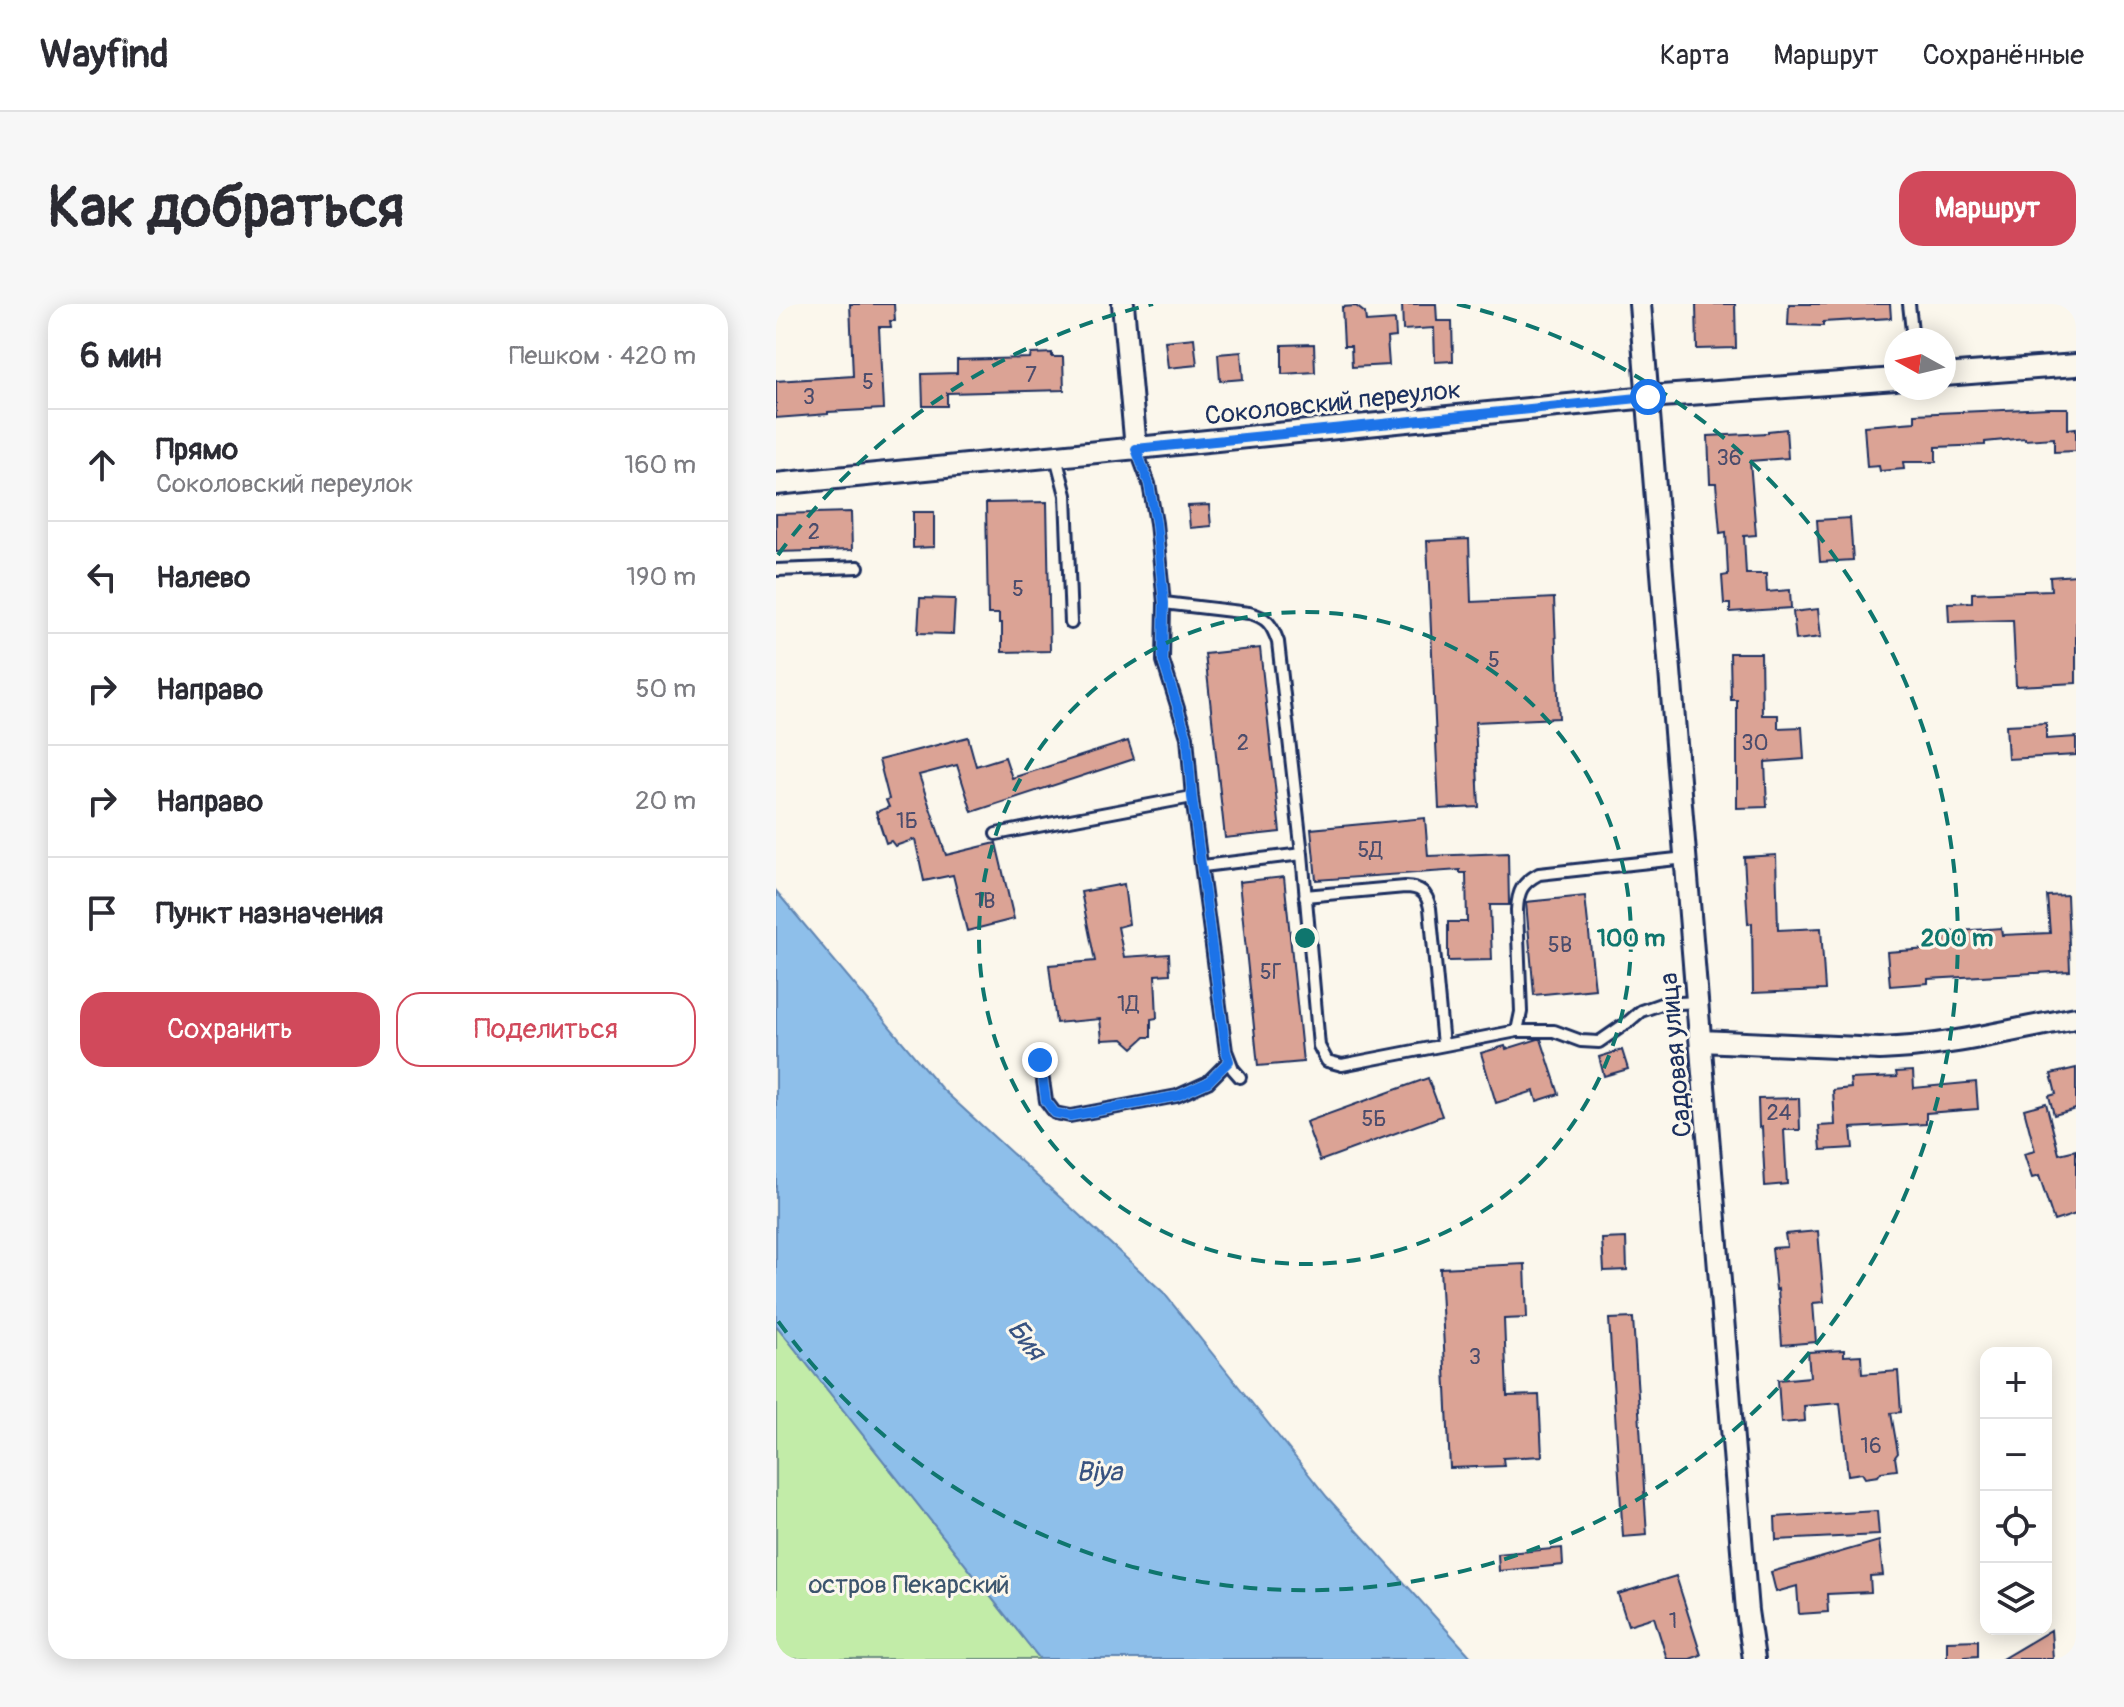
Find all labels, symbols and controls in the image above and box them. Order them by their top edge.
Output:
text: Wayfind [40,31,169,79]
text: Карта [1660,38,1729,73]
text: Маршрут [1773,38,1879,73]
text: Сохранённые [1923,38,2084,73]
button: Маршрут [1899,171,2076,246]
text: Как добраться [48,174,404,243]
north arrow [1884,328,1956,400]
text: 6 мин [80,335,162,378]
text: Пешком · 420 m [509,340,696,372]
house number: 7 [1025,361,1037,389]
house number: 5 [862,368,874,396]
street label: Соколовский переулок [1203,374,1463,432]
route start [1630,379,1666,415]
house number: 3 [803,383,815,411]
text: Прямо [156,431,238,468]
icon: ahead [80,443,124,487]
house number: 36 [1716,444,1742,472]
text: 160 m [624,449,696,481]
text: Соколовский переулок [156,468,413,500]
house number: 2 [808,518,820,546]
icon: left [80,555,124,599]
text: Налево [156,559,250,596]
text: 190 m [626,561,696,593]
house number: 5 [1012,575,1024,603]
house number: 5 [1488,646,1500,674]
icon: right [80,667,124,711]
text: Направо [156,671,263,708]
text: 50 m [635,673,696,705]
house number: 2 [1237,729,1249,757]
house number: 30 [1741,729,1769,757]
icon: right [80,779,124,823]
text: Направо [156,783,263,820]
text: 20 m [635,785,696,817]
house number: 1Б [896,807,918,835]
house number: 5Д [1357,836,1383,864]
house number: 1В [974,887,996,915]
icon: arrive [80,891,124,935]
text: Пункт назначения [156,895,383,932]
centre of rings [1291,924,1319,952]
text: 100 m [1597,924,1665,953]
text: 200 m [1921,924,1993,953]
house number: 5В [1548,931,1572,959]
house number: 5Г [1260,958,1282,986]
street label: Садовая улица [1653,971,1699,1139]
house number: 1Д [1117,990,1140,1018]
button: Сохранить [80,992,380,1067]
button: Поделиться [396,992,696,1067]
route end [1022,1042,1058,1078]
house number: 24 [1766,1099,1792,1127]
house number: 5Б [1361,1105,1387,1133]
water label: Бия [999,1313,1055,1370]
house number: 3 [1469,1343,1481,1371]
map controls [1980,1347,2052,1635]
button: + [1980,1347,2052,1419]
button: − [1980,1419,2052,1491]
house number: 16 [1860,1432,1882,1460]
water label: Biya [1076,1455,1124,1490]
button: locate [1980,1491,2052,1563]
button: layers [1980,1563,2052,1635]
park label: остров Пекарский [808,1569,1010,1601]
house number: 1 [1669,1607,1677,1635]

